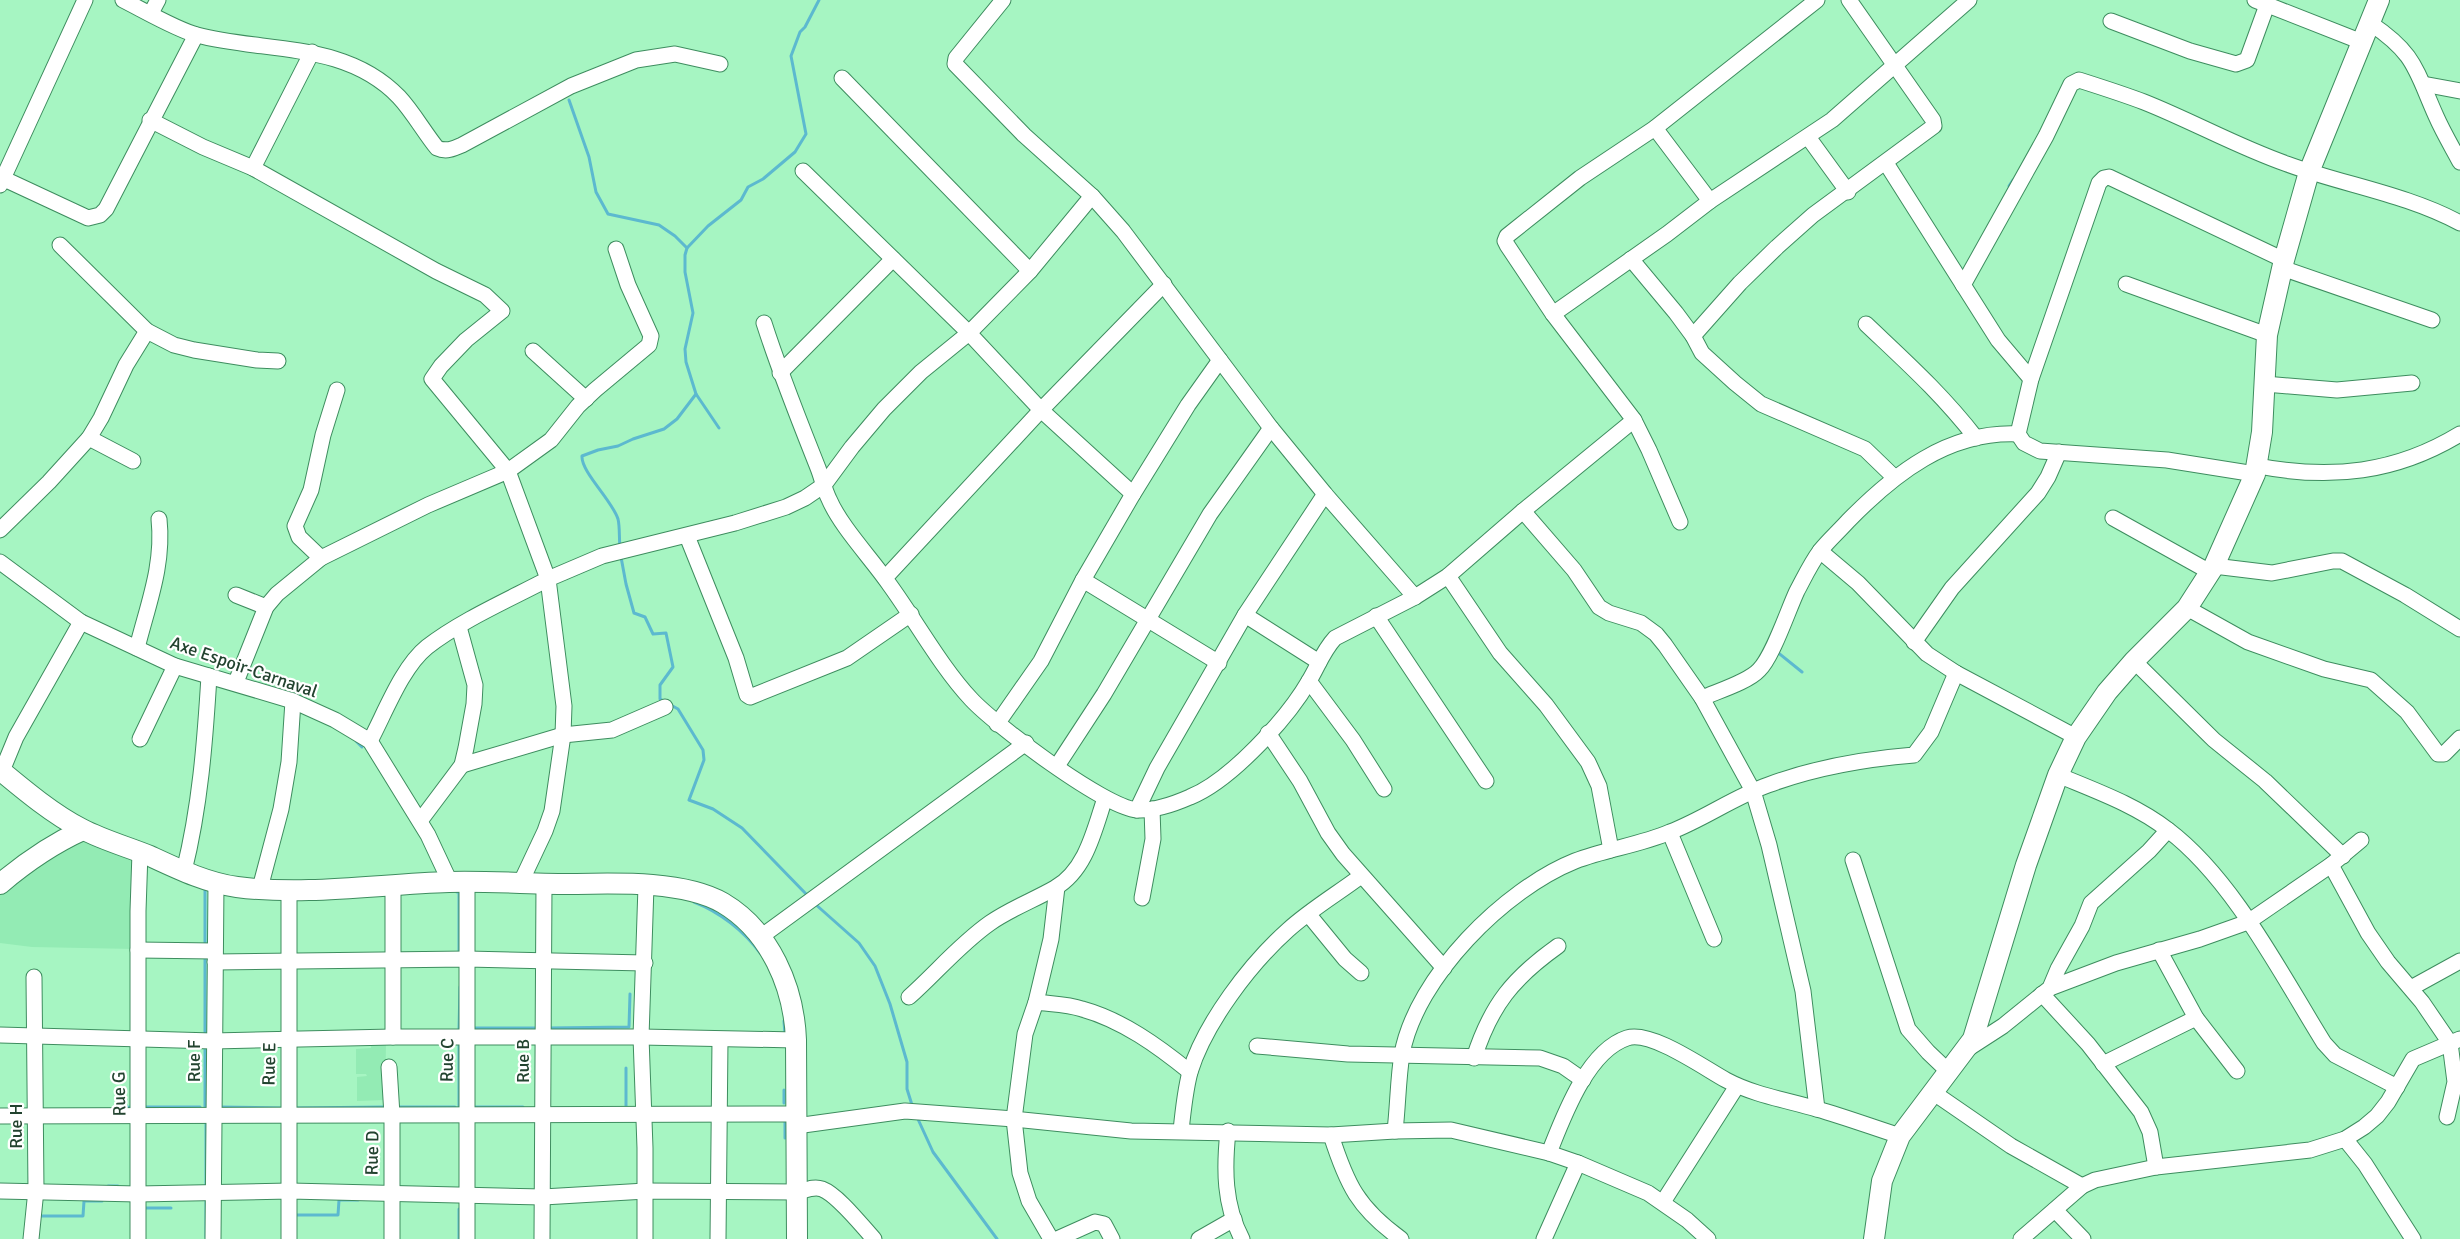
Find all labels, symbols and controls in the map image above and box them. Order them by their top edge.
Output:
street label: Axe Espoir-Carnaval [167,631,321,703]
street label: Rue C [436,1038,458,1082]
street label: Rue B [512,1039,534,1083]
street label: Rue F [183,1040,205,1082]
street label: Rue E [258,1042,280,1086]
street label: Rue G [108,1071,130,1117]
street label: Rue H [5,1103,27,1149]
street label: Rue D [361,1130,383,1176]

